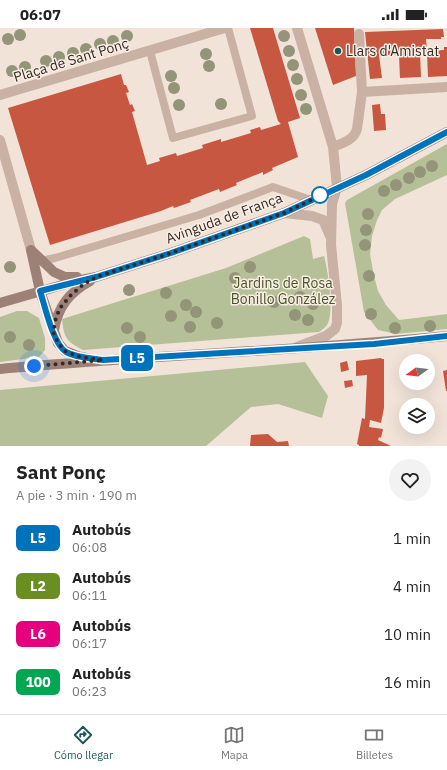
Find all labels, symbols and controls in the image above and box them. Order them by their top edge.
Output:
text: 06:07 [20,5,61,24]
street label: Plaça de Sant Ponç [11,34,131,86]
place label: Llars d'Amistat [346,42,439,60]
marker: Llars d'Amistat [333,46,343,56]
unlabelled marker [311,186,329,204]
street label: Avinguda de França [163,188,285,247]
park label: Jardins de Rosa Bonillo González [231,274,336,308]
line badge: L5 [119,345,155,371]
text: L5 [129,349,145,367]
north arrow [399,354,435,390]
map controls [399,354,435,434]
your location [24,356,44,376]
button: layers [399,398,435,434]
button: heart [389,459,431,501]
text: Sant Ponç [16,460,106,484]
text: A pie · 3 min · 190 m [16,487,137,504]
text: Autobús [72,520,131,539]
text: L5 [30,529,46,547]
text: 1 min [393,529,431,548]
text: 06:08 [72,539,107,556]
text: Autobús [72,568,131,587]
text: L2 [30,577,46,595]
text: 4 min [393,577,431,596]
text: 06:11 [72,587,107,604]
text: Autobús [72,616,131,635]
text: L6 [30,625,46,643]
text: 10 min [384,625,431,644]
text: 06:17 [72,635,107,652]
text: Autobús [72,664,131,683]
text: 100 [25,673,51,691]
text: 16 min [384,673,431,692]
text: 06:23 [72,683,107,700]
tab: Cómo llegar [54,724,113,762]
tab: Mapa [221,724,248,762]
tab: Billetes [356,724,393,762]

